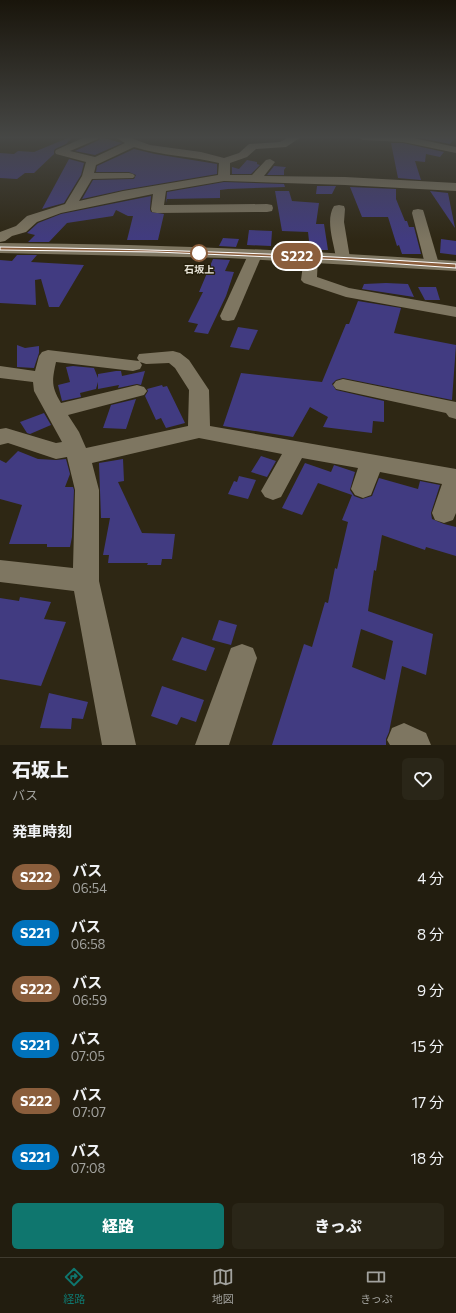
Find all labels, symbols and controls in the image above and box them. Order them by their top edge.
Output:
line badge: S222 [269,243,325,269]
marker: 石坂上 [190,244,208,262]
text: S222 [281,247,313,264]
place label: 石坂上 [184,263,214,275]
text: 石坂上 [12,758,69,781]
button: heart [402,758,444,800]
text: バス [12,787,38,803]
text: 発車時刻 [12,822,72,840]
text: バス [72,861,102,879]
text: S222 [20,868,52,885]
text: 4 分 [417,869,444,887]
text: 06:54 [72,880,107,896]
text: バス [71,917,101,935]
text: S221 [20,924,51,941]
text: 8 分 [417,925,444,943]
text: 06:58 [71,936,106,952]
text: バス [72,973,102,991]
text: S222 [20,980,52,997]
text: 9 分 [417,981,444,999]
text: 06:59 [72,992,107,1008]
text: バス [71,1029,101,1047]
text: S221 [20,1036,51,1053]
text: 15 分 [411,1037,444,1055]
text: 07:05 [71,1048,105,1064]
text: バス [72,1085,102,1103]
text: S222 [20,1092,52,1109]
text: 17 分 [412,1093,444,1111]
text: 07:07 [72,1104,106,1120]
text: バス [71,1141,101,1159]
text: S221 [20,1148,51,1165]
text: 18 分 [411,1149,444,1167]
text: 07:08 [71,1160,105,1176]
button: 経路 [12,1203,224,1249]
button: きっぷ [232,1203,444,1249]
tab: 経路 [63,1266,85,1306]
tab: 地図 [212,1266,234,1306]
tab: きっぷ [360,1266,393,1306]

